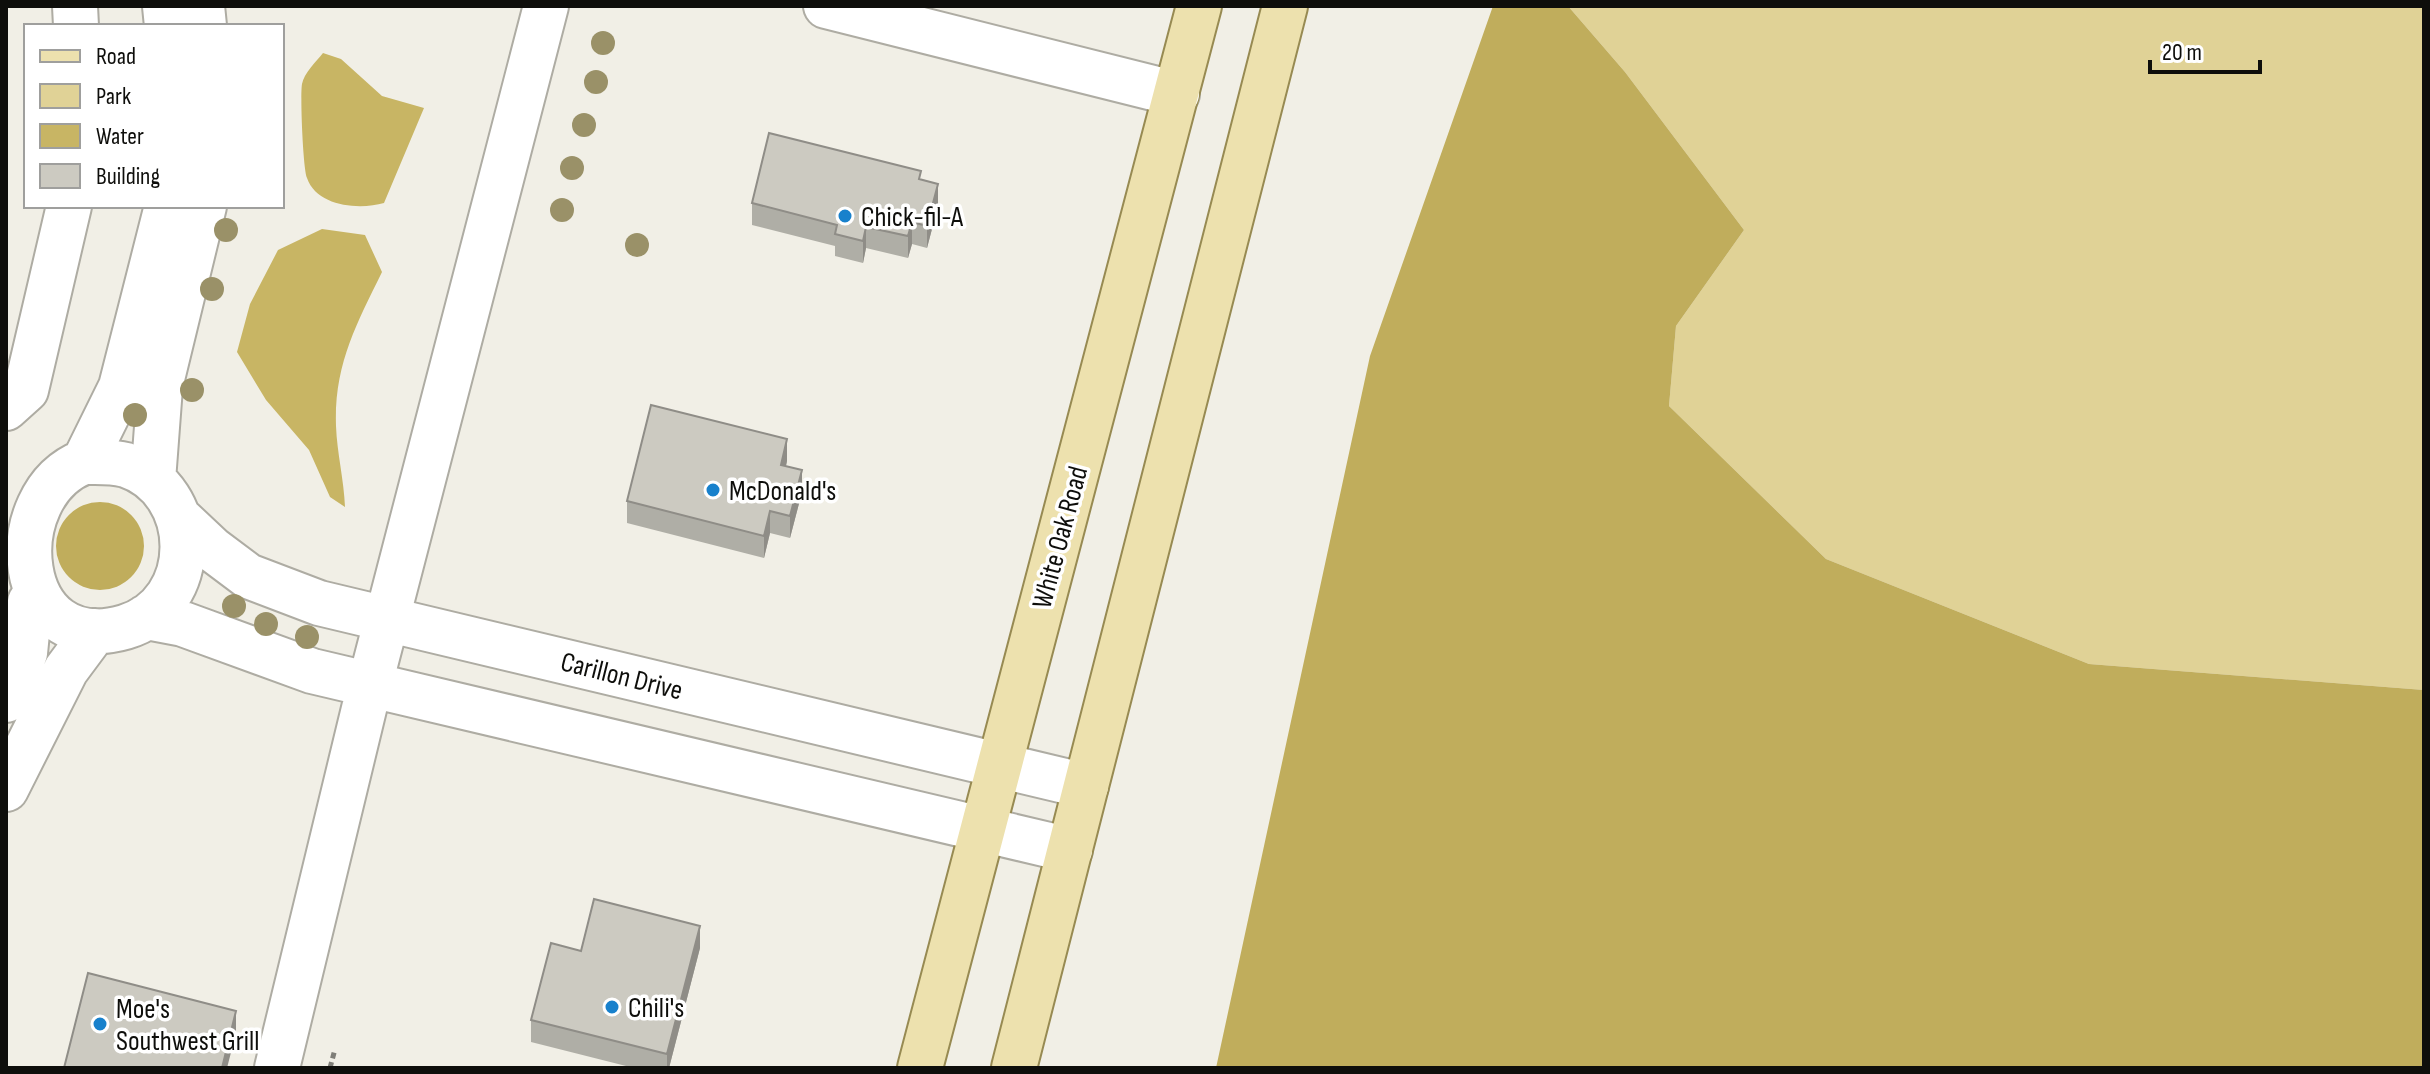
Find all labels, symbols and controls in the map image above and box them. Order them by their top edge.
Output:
legend [24,24,284,208]
scale bar [2150,24,2260,74]
text: 20 m [2162,38,2202,67]
text: Road [96,42,136,71]
text: Park [96,82,131,111]
text: Water [96,122,144,151]
text: Building [96,162,160,191]
place label: Chick-fil-A [861,201,964,234]
marker: Chick-fil-A [836,207,854,225]
street label: White Oak Road [1026,463,1095,612]
place label: McDonald's [729,475,836,508]
marker: McDonald's [704,481,722,499]
street label: Carillon Drive [557,645,686,708]
place label: Chili's [628,992,684,1025]
place label: Moe's Southwest Grill [116,993,259,1058]
marker: Chili's [603,998,621,1016]
marker: Moe's Southwest Grill [91,1015,109,1033]

